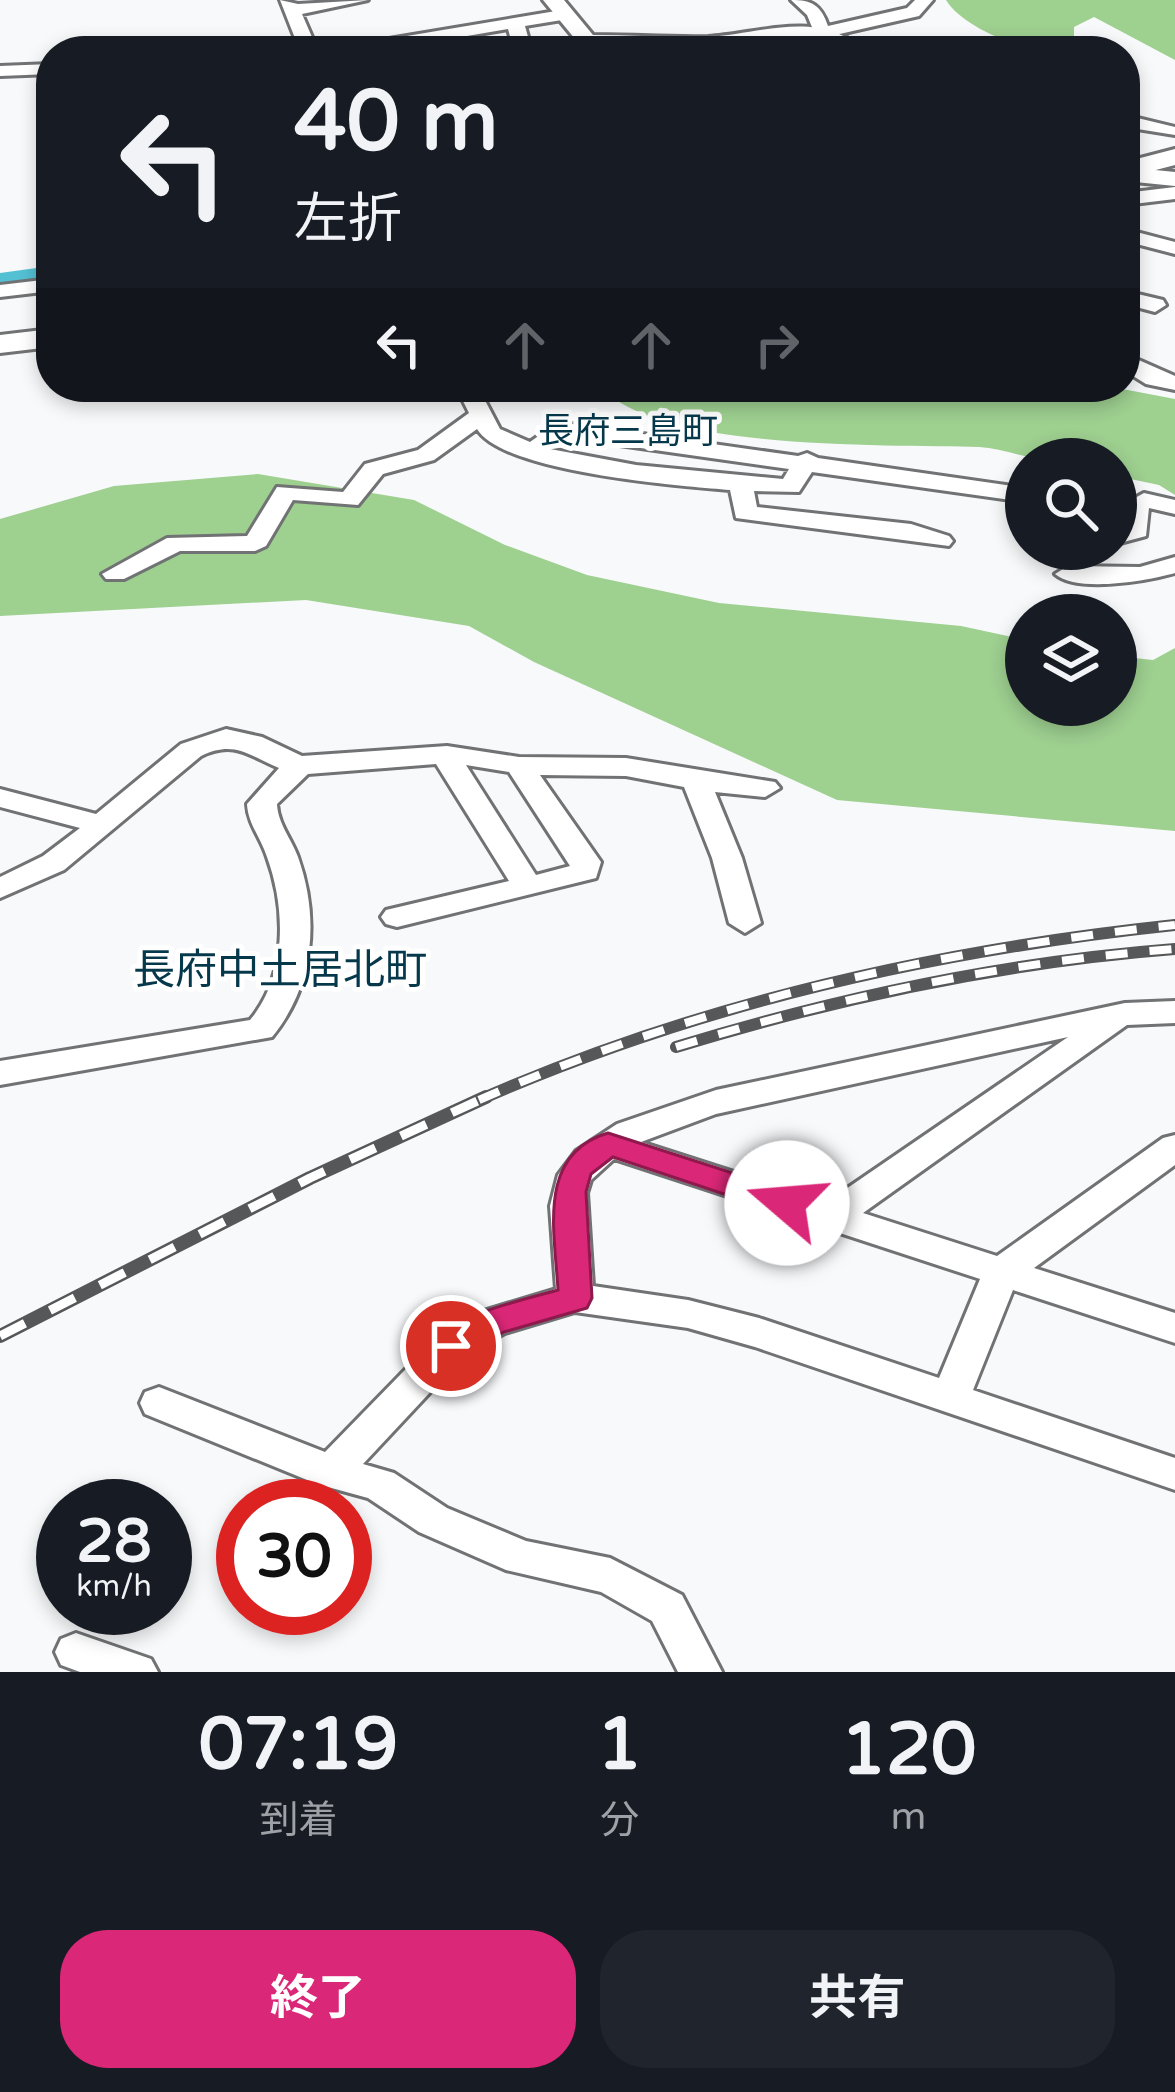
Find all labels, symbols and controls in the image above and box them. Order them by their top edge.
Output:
text: 40 m [294,72,498,173]
icon: left [96,84,252,240]
text: 左折 [294,187,402,252]
icon: left [366,312,432,378]
icon: ahead [492,312,558,378]
icon: ahead [618,312,684,378]
icon: right [744,312,810,378]
district label: 長府三島町 [538,410,718,453]
map controls [1005,438,1137,726]
button: search [1005,438,1137,570]
button: layers [1005,594,1137,726]
district label: 長府中土居北町 [133,945,427,996]
position arrow [724,1140,850,1266]
pin [400,1295,502,1397]
icon: arrive [418,1313,484,1379]
speed limit sign: 30 [216,1479,372,1635]
text: 28 [76,1506,152,1578]
text: km/h [76,1568,152,1605]
text: 07:19 [199,1702,398,1789]
text: 1 [597,1702,642,1789]
text: 120 [841,1707,976,1794]
text: m [891,1793,926,1840]
text: 到着 [259,1797,337,1844]
text: 分 [600,1797,639,1844]
button: 終了 [60,1930,576,2068]
button: 共有 [600,1930,1115,2068]

